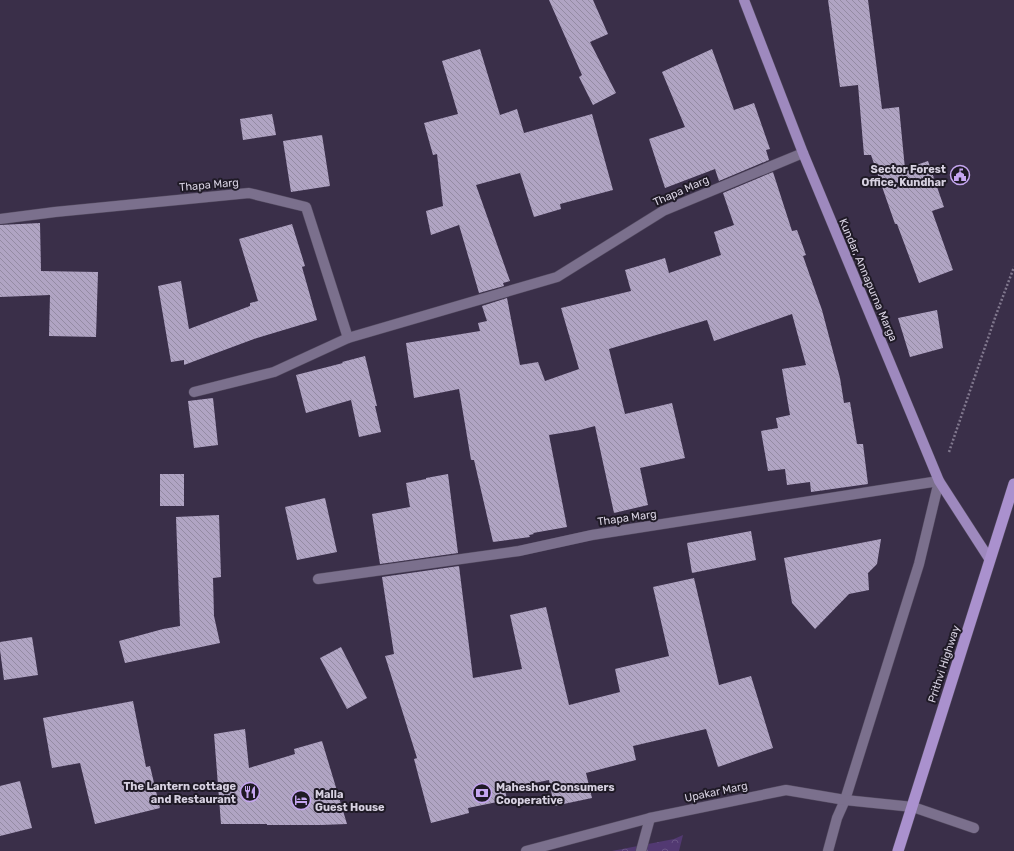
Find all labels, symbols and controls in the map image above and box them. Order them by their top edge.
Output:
place label: Sector Forest Office, Kundhar [862,163,946,189]
public building icon: Sector Forest Office, Kundhar [949,164,971,186]
street label: Thapa Marg [651,173,711,209]
street label: Thapa Marg [179,176,239,194]
street label: Kundar, Annapurna Marga [836,217,900,343]
street label: Thapa Marg [597,507,657,529]
street label: Prithvi Highway [925,624,963,704]
street label: Upakar Marg [683,779,749,805]
place label: The Lantern cottage and Restaurant [124,780,236,806]
restaurant icon: The Lantern cottage and Restaurant [239,781,261,803]
place label: Maheshor Consumers Cooperative [496,781,615,807]
bank icon: Maheshor Consumers Cooperative [471,782,493,804]
place label: Malla Guest House [315,788,385,814]
hotel icon: Malla Guest House [290,789,312,811]

